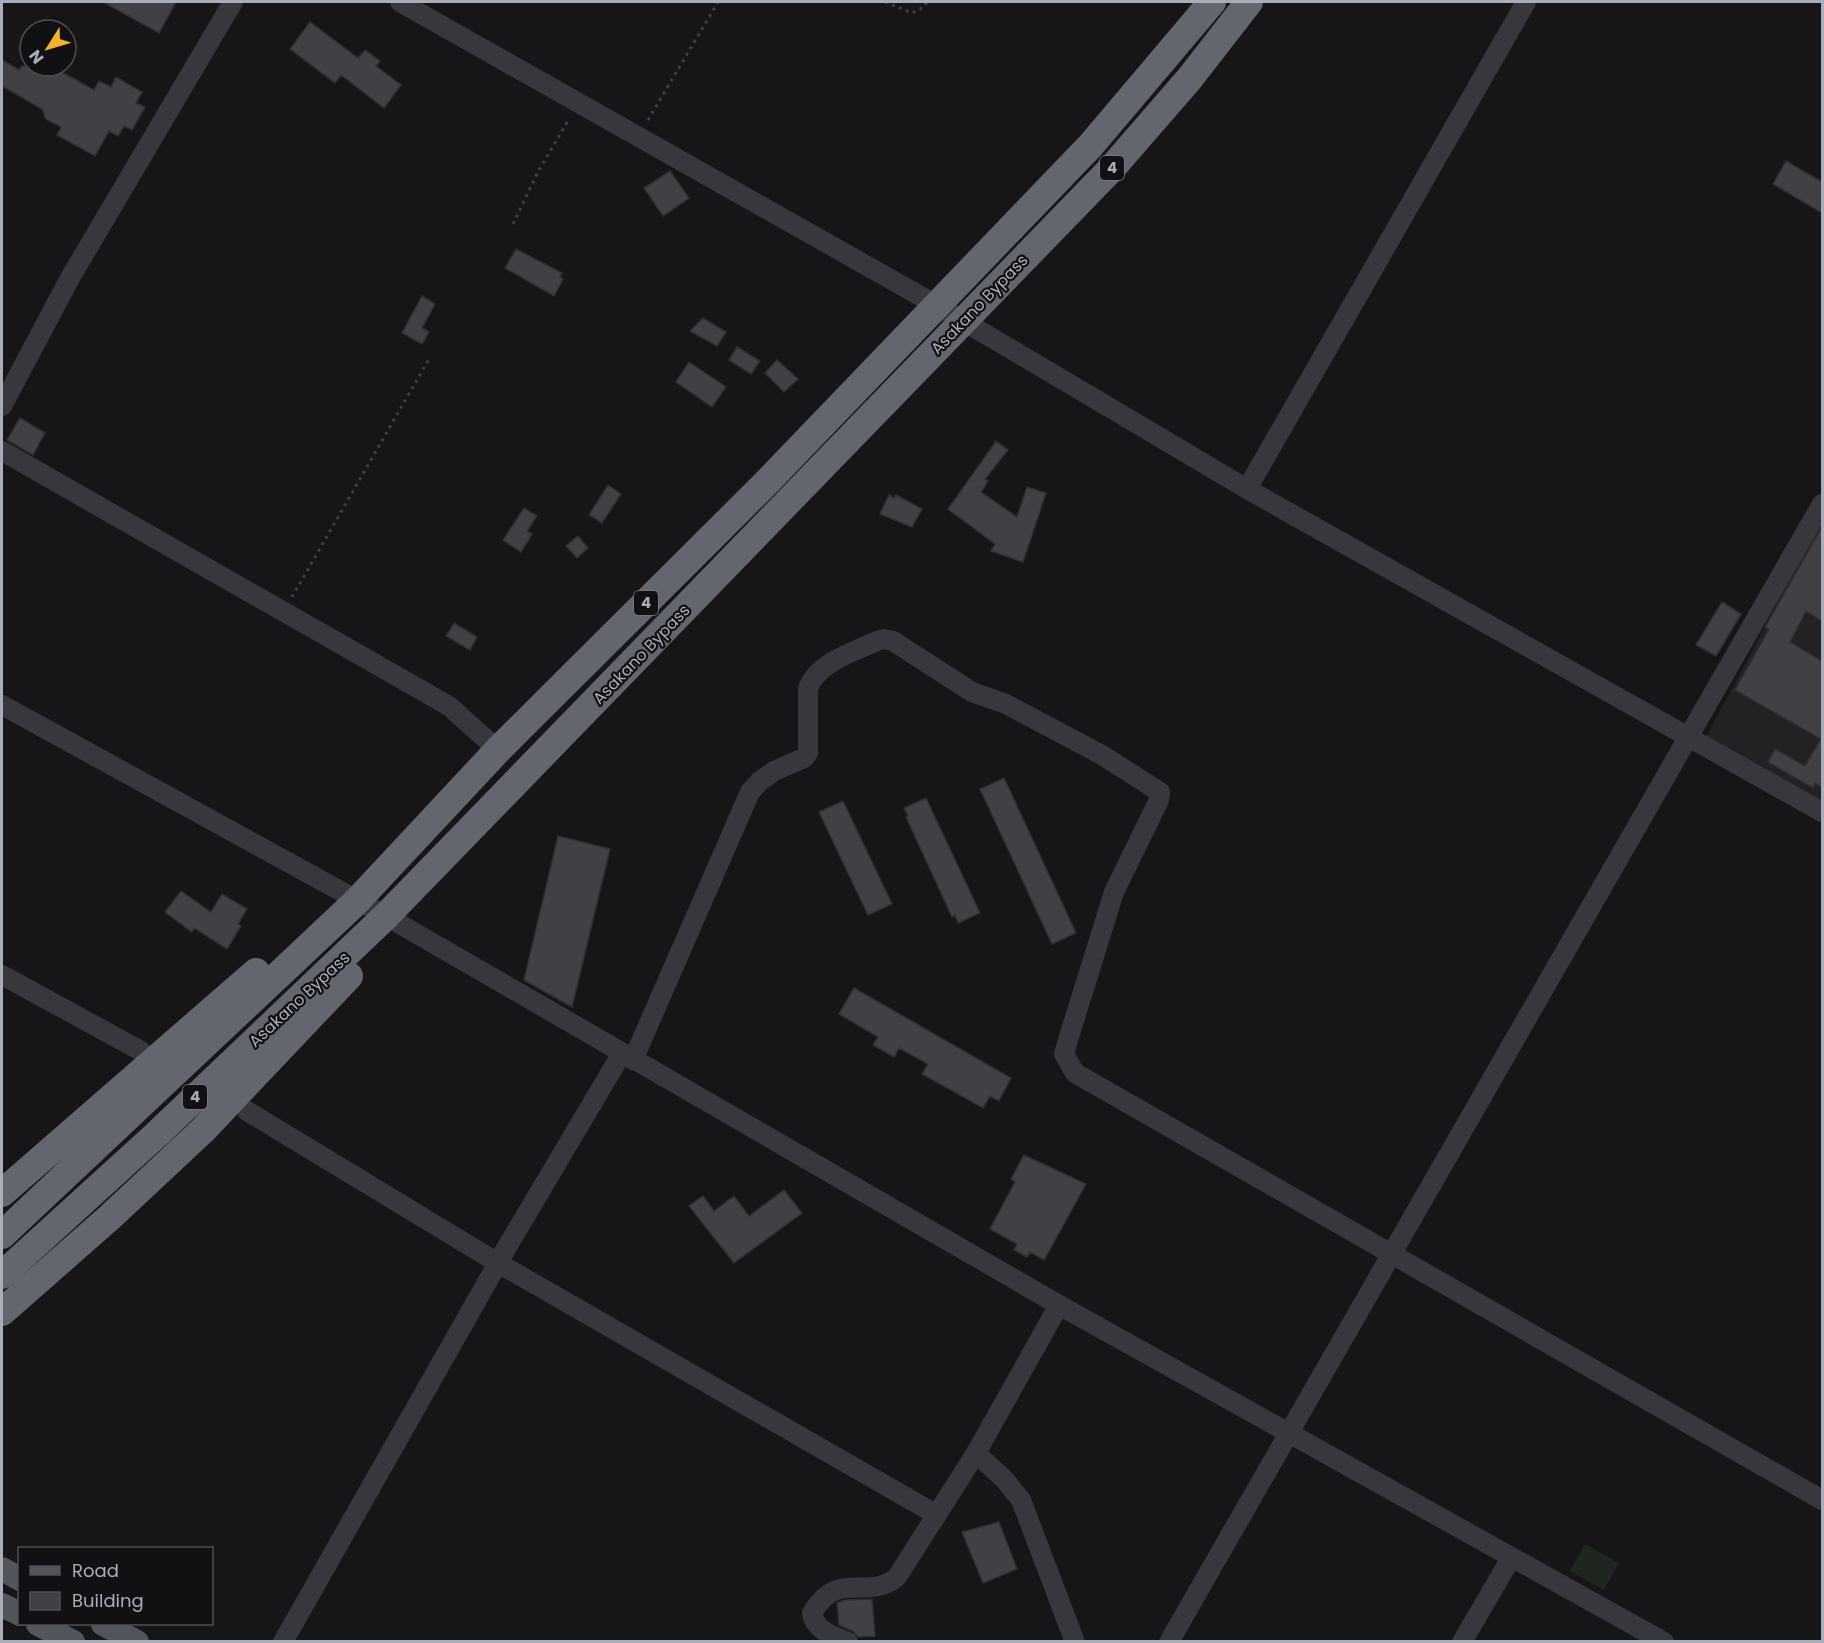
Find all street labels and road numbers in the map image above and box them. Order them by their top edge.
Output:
road number: 4 [1100,156,1124,180]
street label: Asakano Bypass [926,249,1033,359]
road number: 4 [634,591,658,615]
street label: Asakano Bypass [588,599,695,709]
street label: Asakano Bypass [244,946,355,1052]
road number: 4 [183,1085,207,1109]

